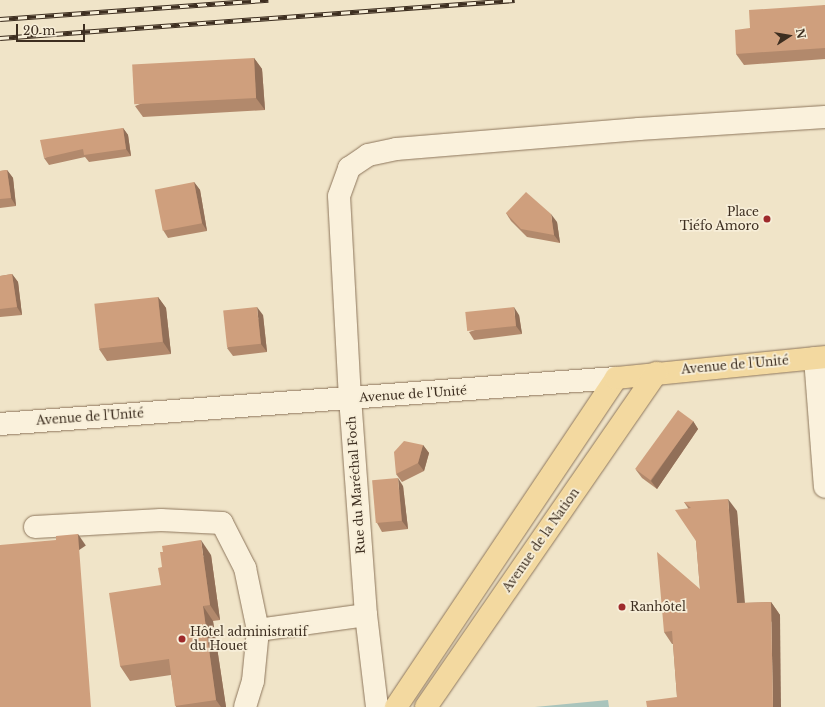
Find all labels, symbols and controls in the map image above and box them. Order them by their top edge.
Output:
scale bar [18,16,87,42]
north arrow [769,16,809,56]
text: 20 m [23,23,55,38]
text: N [793,27,809,40]
place label: Place Tiéfo Amoro [679,205,759,233]
marker: Place Tiéfo Amoro [762,214,772,224]
street label: Avenue de l'Unité [681,353,789,377]
street label: Avenue de l'Unité [359,383,467,405]
street label: Avenue de l'Unité [36,406,144,428]
street label: Rue du Maréchal Foch [344,415,368,555]
street label: Avenue de la Nation [500,485,582,595]
place label: Ranhôtel [630,600,686,614]
marker: Ranhôtel [617,602,627,612]
place label: Hôtel administratif du Houet [190,625,307,653]
marker: Hôtel administratif du Houet [177,634,187,644]

